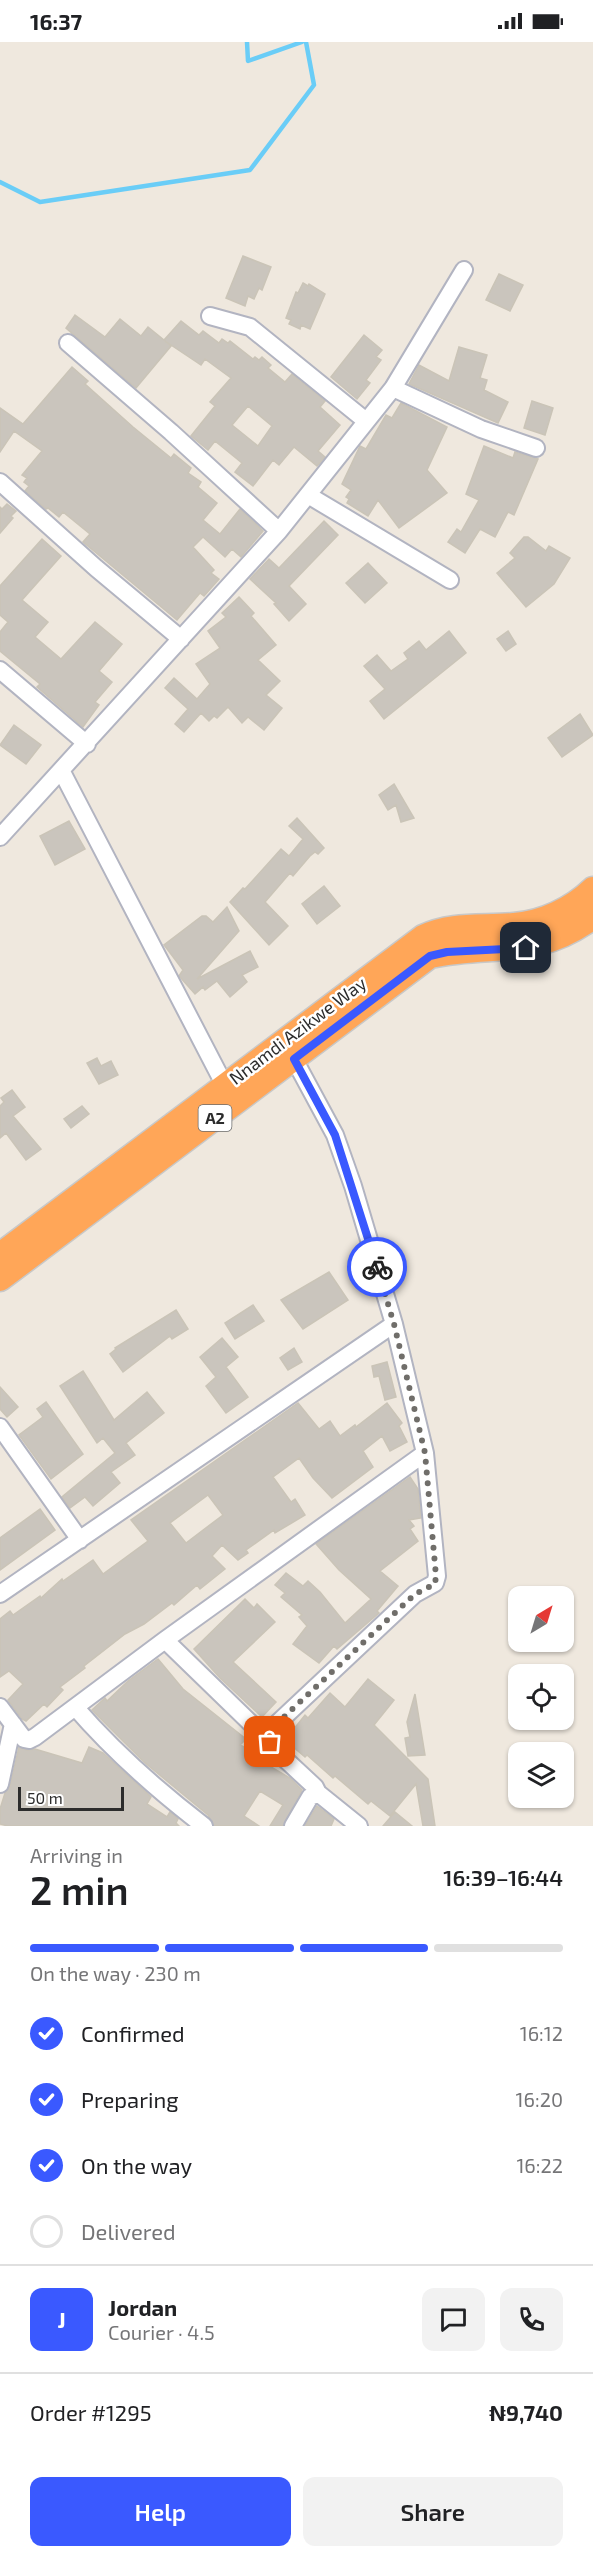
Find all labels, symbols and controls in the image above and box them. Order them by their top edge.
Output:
text: 16:37 [30,8,82,34]
pin [500,922,551,973]
icon: home [509,931,542,964]
street label: Nnamdi Azikwe Way [225,971,371,1089]
road number: A2 [198,1105,232,1131]
courier [347,1237,407,1297]
icon: bike [361,1251,394,1284]
north arrow [508,1586,574,1652]
map controls [508,1586,574,1808]
button: locate [508,1664,574,1730]
pin [244,1716,295,1767]
icon: bag [253,1725,286,1758]
button: layers [508,1742,574,1808]
scale bar [18,1784,124,1812]
text: 50 m [27,1788,63,1807]
text: Arriving in [30,1843,123,1867]
text: 16:39–16:44 [443,1864,563,1890]
text: 2 min [30,1866,129,1913]
text: On the way · 230 m [30,1961,201,1985]
icon: check [30,2017,63,2050]
text: Confirmed [81,2020,185,2046]
text: 16:12 [520,2021,563,2045]
icon: check [30,2083,63,2116]
text: Preparing [81,2086,179,2112]
text: 16:20 [516,2087,563,2111]
icon: check [30,2149,63,2182]
text: On the way [81,2152,192,2178]
text: 16:22 [516,2153,563,2177]
text: Delivered [81,2218,176,2244]
button: chat [422,2288,485,2351]
button: phone [500,2288,563,2351]
text: Jordan [108,2294,177,2320]
text: J [57,2306,66,2332]
text: Courier · 4.5 [108,2320,215,2344]
text: Order #1295 [30,2399,152,2425]
text: ₦9,740 [489,2399,563,2425]
button: Help [30,2477,291,2546]
button: Share [303,2477,563,2546]

